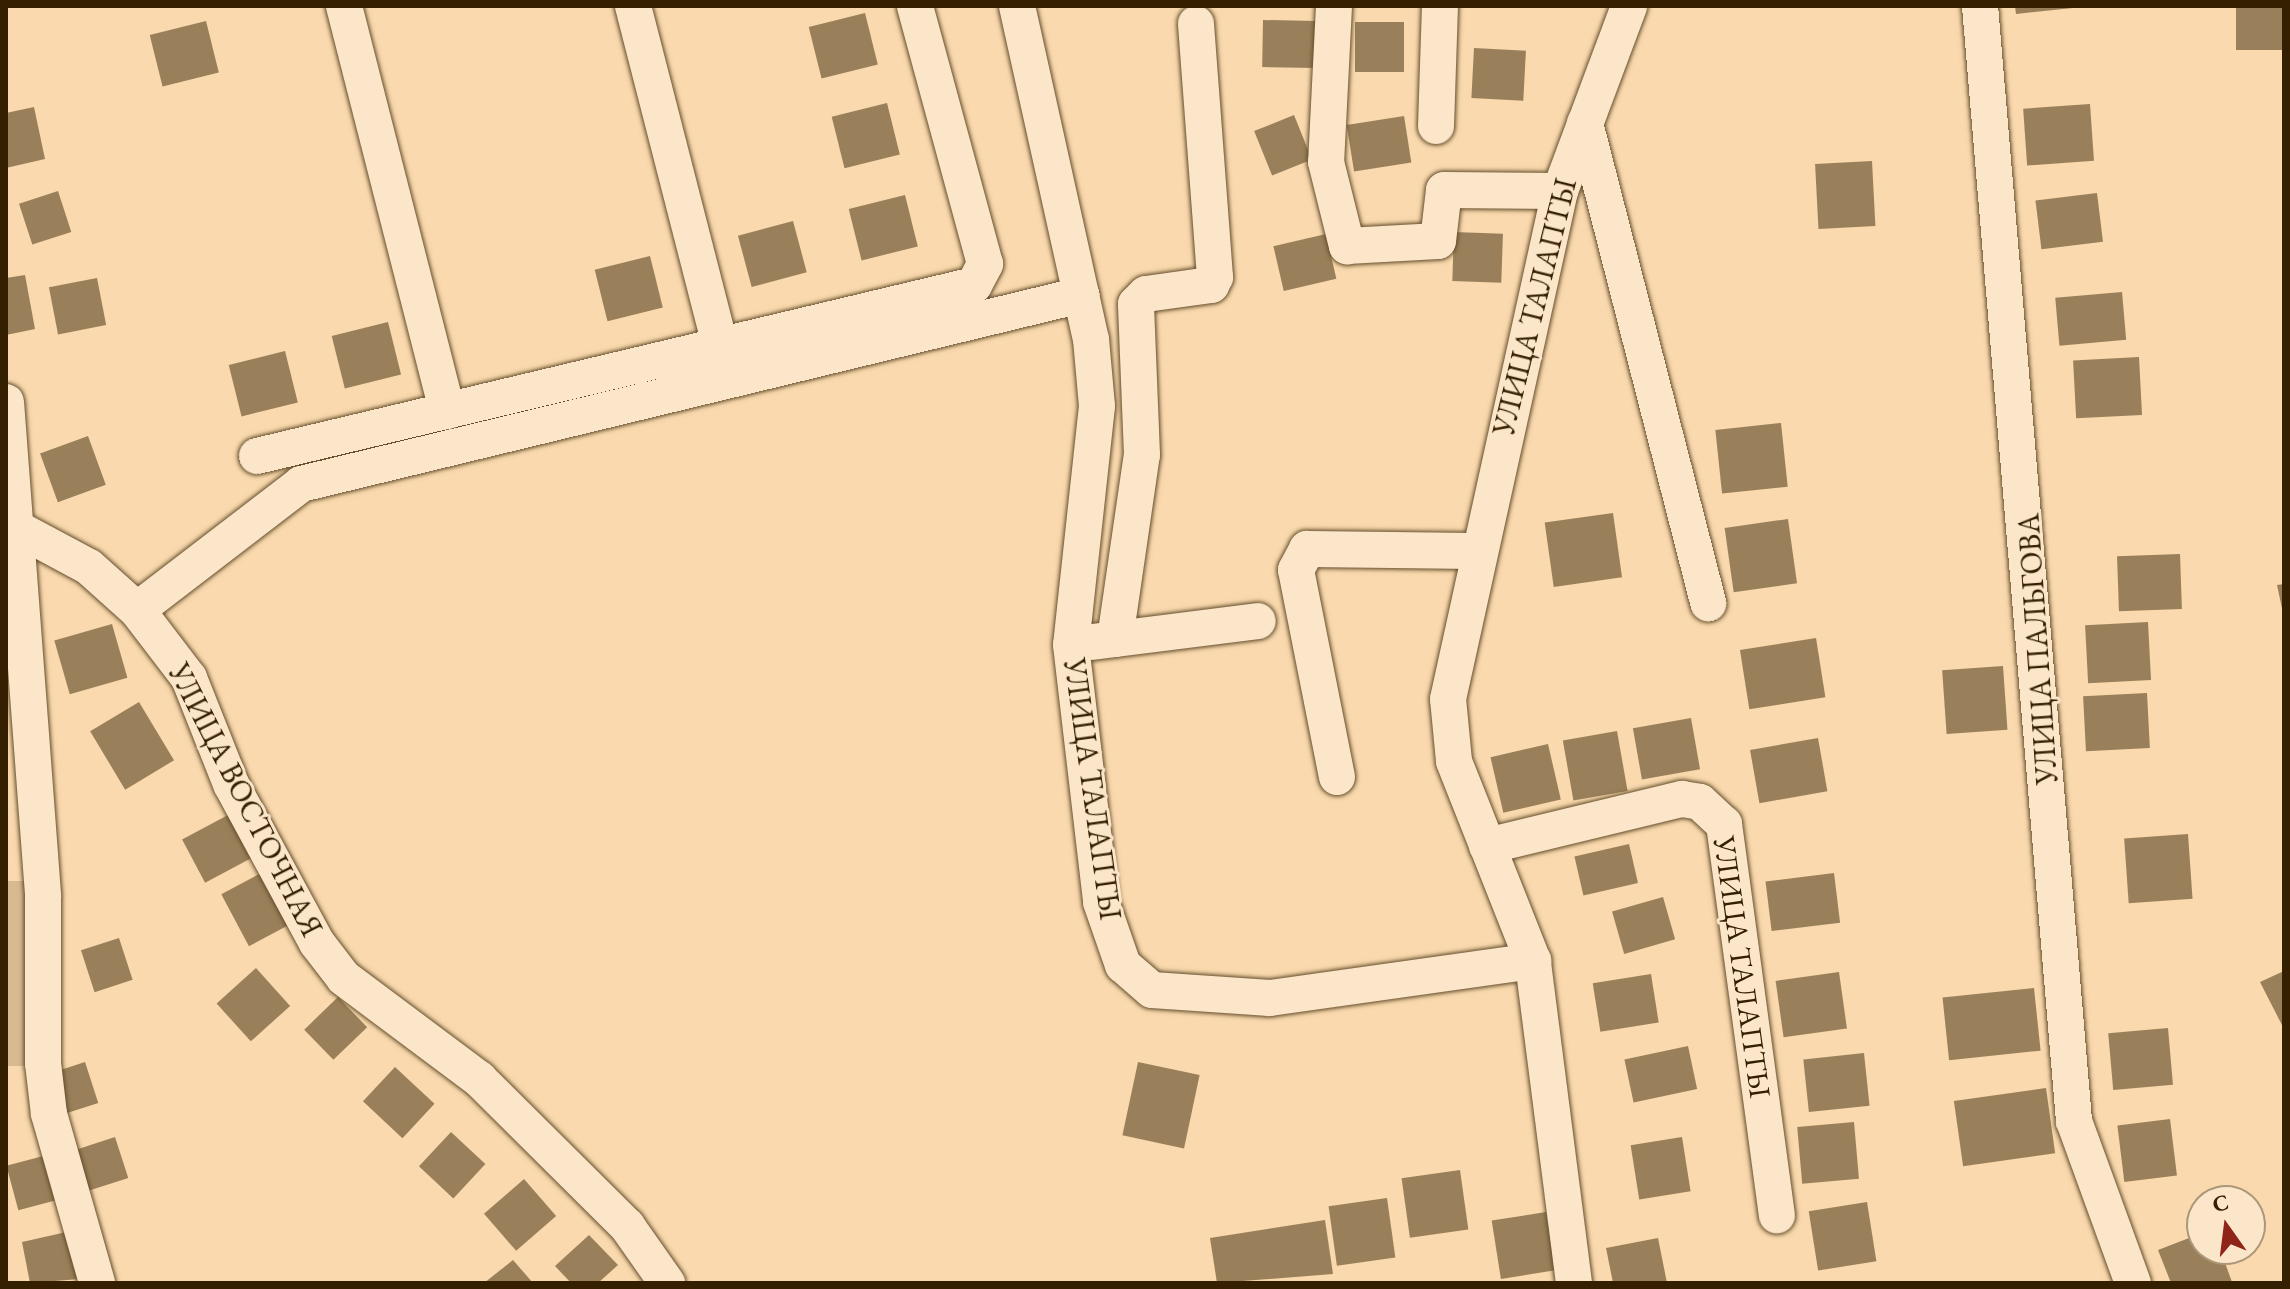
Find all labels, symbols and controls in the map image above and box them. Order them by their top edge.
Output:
street label: УЛИЦА ТАЛАПТЫ [1486,175,1584,439]
street label: УЛИЦА ПАЛЬГОВА [2011,512,2065,786]
street label: УЛИЦА ТАЛАПТЫ [1056,656,1128,922]
street label: УЛИЦА ВОСТОЧНАЯ [160,657,330,943]
street label: УЛИЦА ТАЛАПТЫ [1706,834,1778,1100]
north arrow [2186,1185,2266,1265]
text: С [2209,1187,2232,1219]

